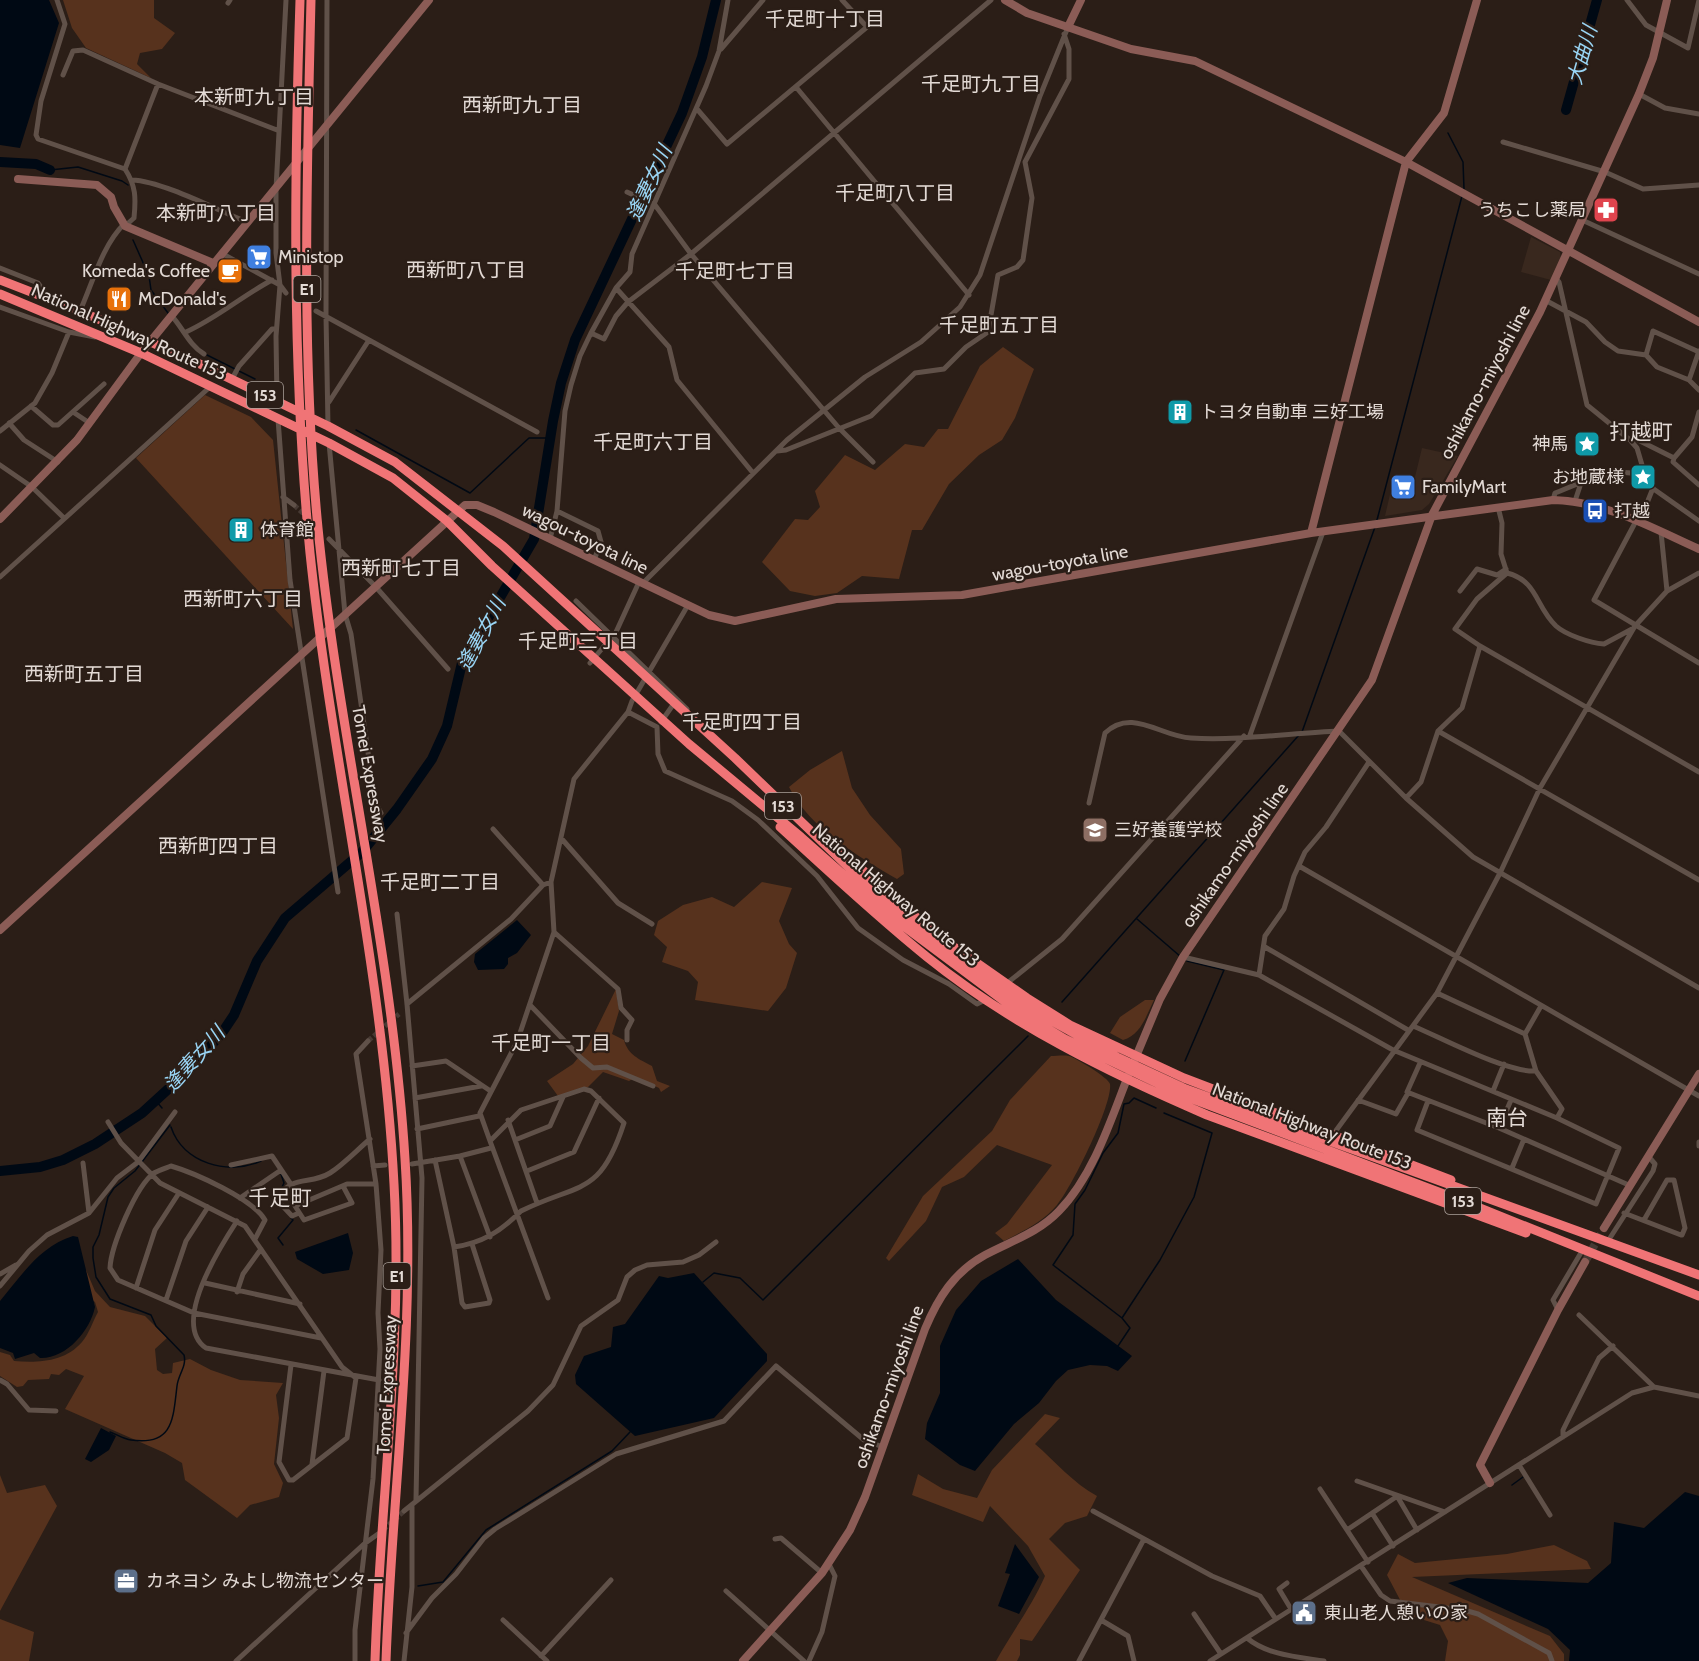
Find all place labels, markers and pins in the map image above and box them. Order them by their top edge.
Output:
pharmacy icon: うちこし薬局 [1591,195,1621,225]
place label: うちこし薬局 [1478,199,1586,221]
supermarket icon: Ministop [244,242,274,272]
place label: Ministop [278,246,344,268]
cafe icon: Komeda's Coffee [215,256,245,286]
place label: Komeda's Coffee [82,260,210,282]
restaurant icon: McDonald's [104,284,134,314]
place label: McDonald's [138,288,226,310]
building icon: トヨタ自動車 三好工場 [1165,397,1195,427]
place label: トヨタ自動車 三好工場 [1200,401,1384,423]
place icon: 神馬 [1572,429,1602,459]
place label: 神馬 [1532,433,1568,455]
place icon: お地蔵様 [1628,462,1658,492]
place label: お地蔵様 [1552,466,1624,488]
supermarket icon: FamilyMart [1388,472,1418,502]
place label: FamilyMart [1422,476,1506,498]
bus stop icon: 打越 [1580,496,1610,526]
place label: 打越 [1614,500,1650,522]
building icon: 体育館 [226,515,256,545]
place label: 体育館 [260,519,314,541]
school or university icon: 三好養護学校 [1080,815,1110,845]
place label: 三好養護学校 [1114,819,1222,841]
office icon: カネヨシ みよし物流センター [111,1566,141,1596]
place label: カネヨシ みよし物流センター [146,1570,384,1592]
public building icon: 東山老人憩いの家 [1289,1598,1319,1628]
place label: 東山老人憩いの家 [1324,1602,1468,1624]

